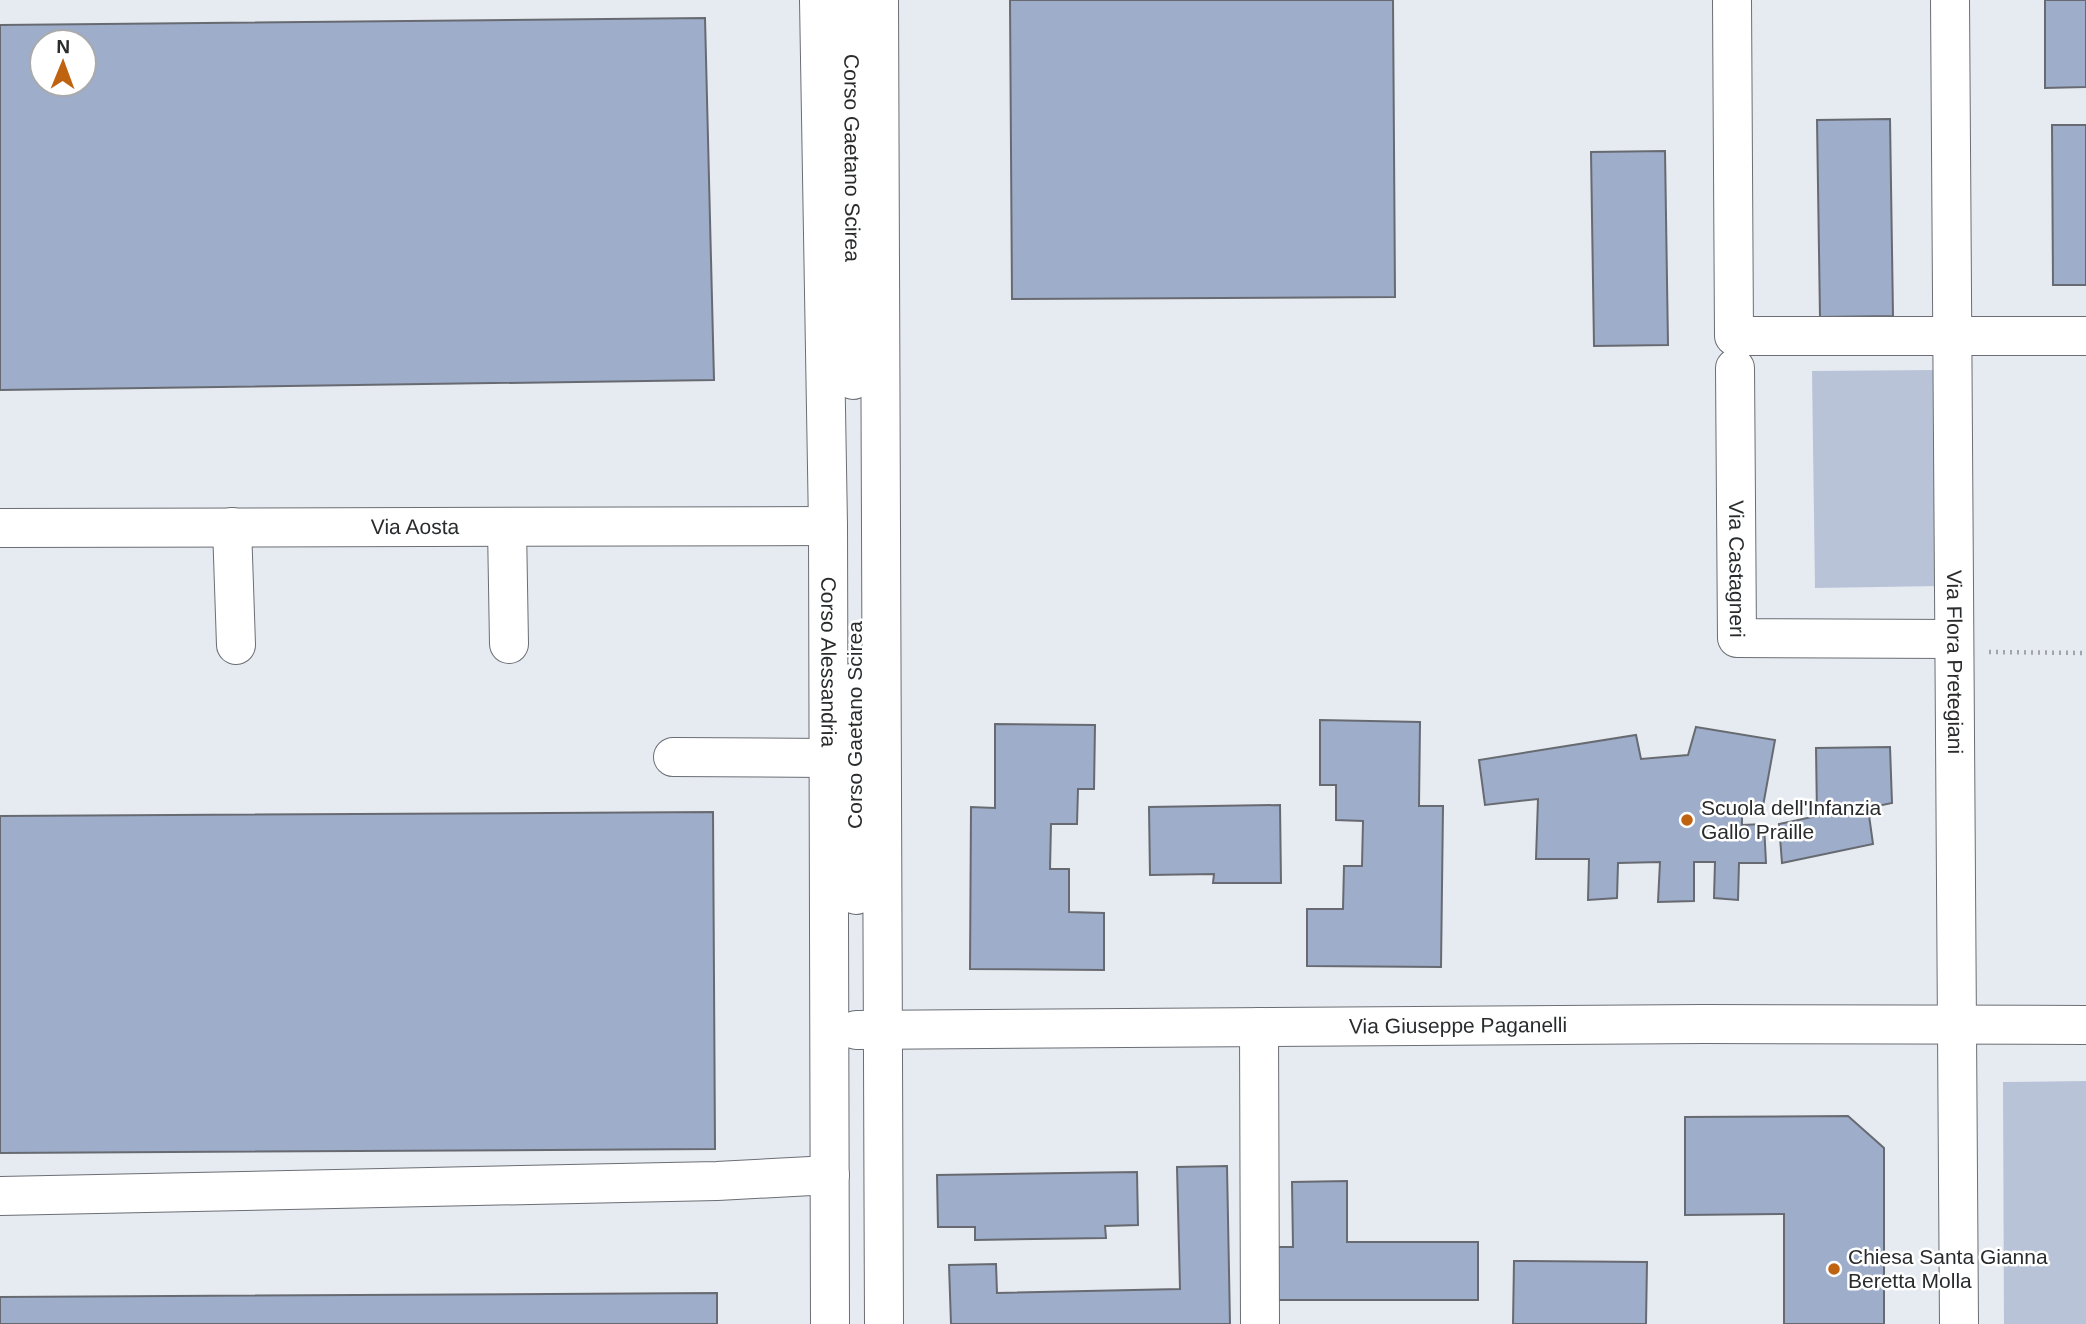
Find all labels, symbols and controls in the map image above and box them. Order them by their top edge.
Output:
north arrow [28,28,98,98]
text: N [56,36,70,57]
street label: Corso Gaetano Scirea [840,54,864,262]
street label: Via Castagneri [1725,500,1749,638]
street label: Via Aosta [371,515,460,538]
street label: Via Flora Pretegiani [1943,570,1967,754]
street label: Corso Alessandria [817,577,841,748]
street label: Corso Gaetano Scirea [843,621,866,829]
place label: Scuola dell'Infanzia Gallo Praille [1701,796,1882,843]
marker: Scuola dell'Infanzia Gallo Praille [1679,812,1695,828]
street label: Via Giuseppe Paganelli [1349,1013,1567,1038]
place label: Chiesa Santa Gianna Beretta Molla [1848,1245,2048,1292]
marker: Chiesa Santa Gianna Beretta Molla [1826,1261,1842,1277]

